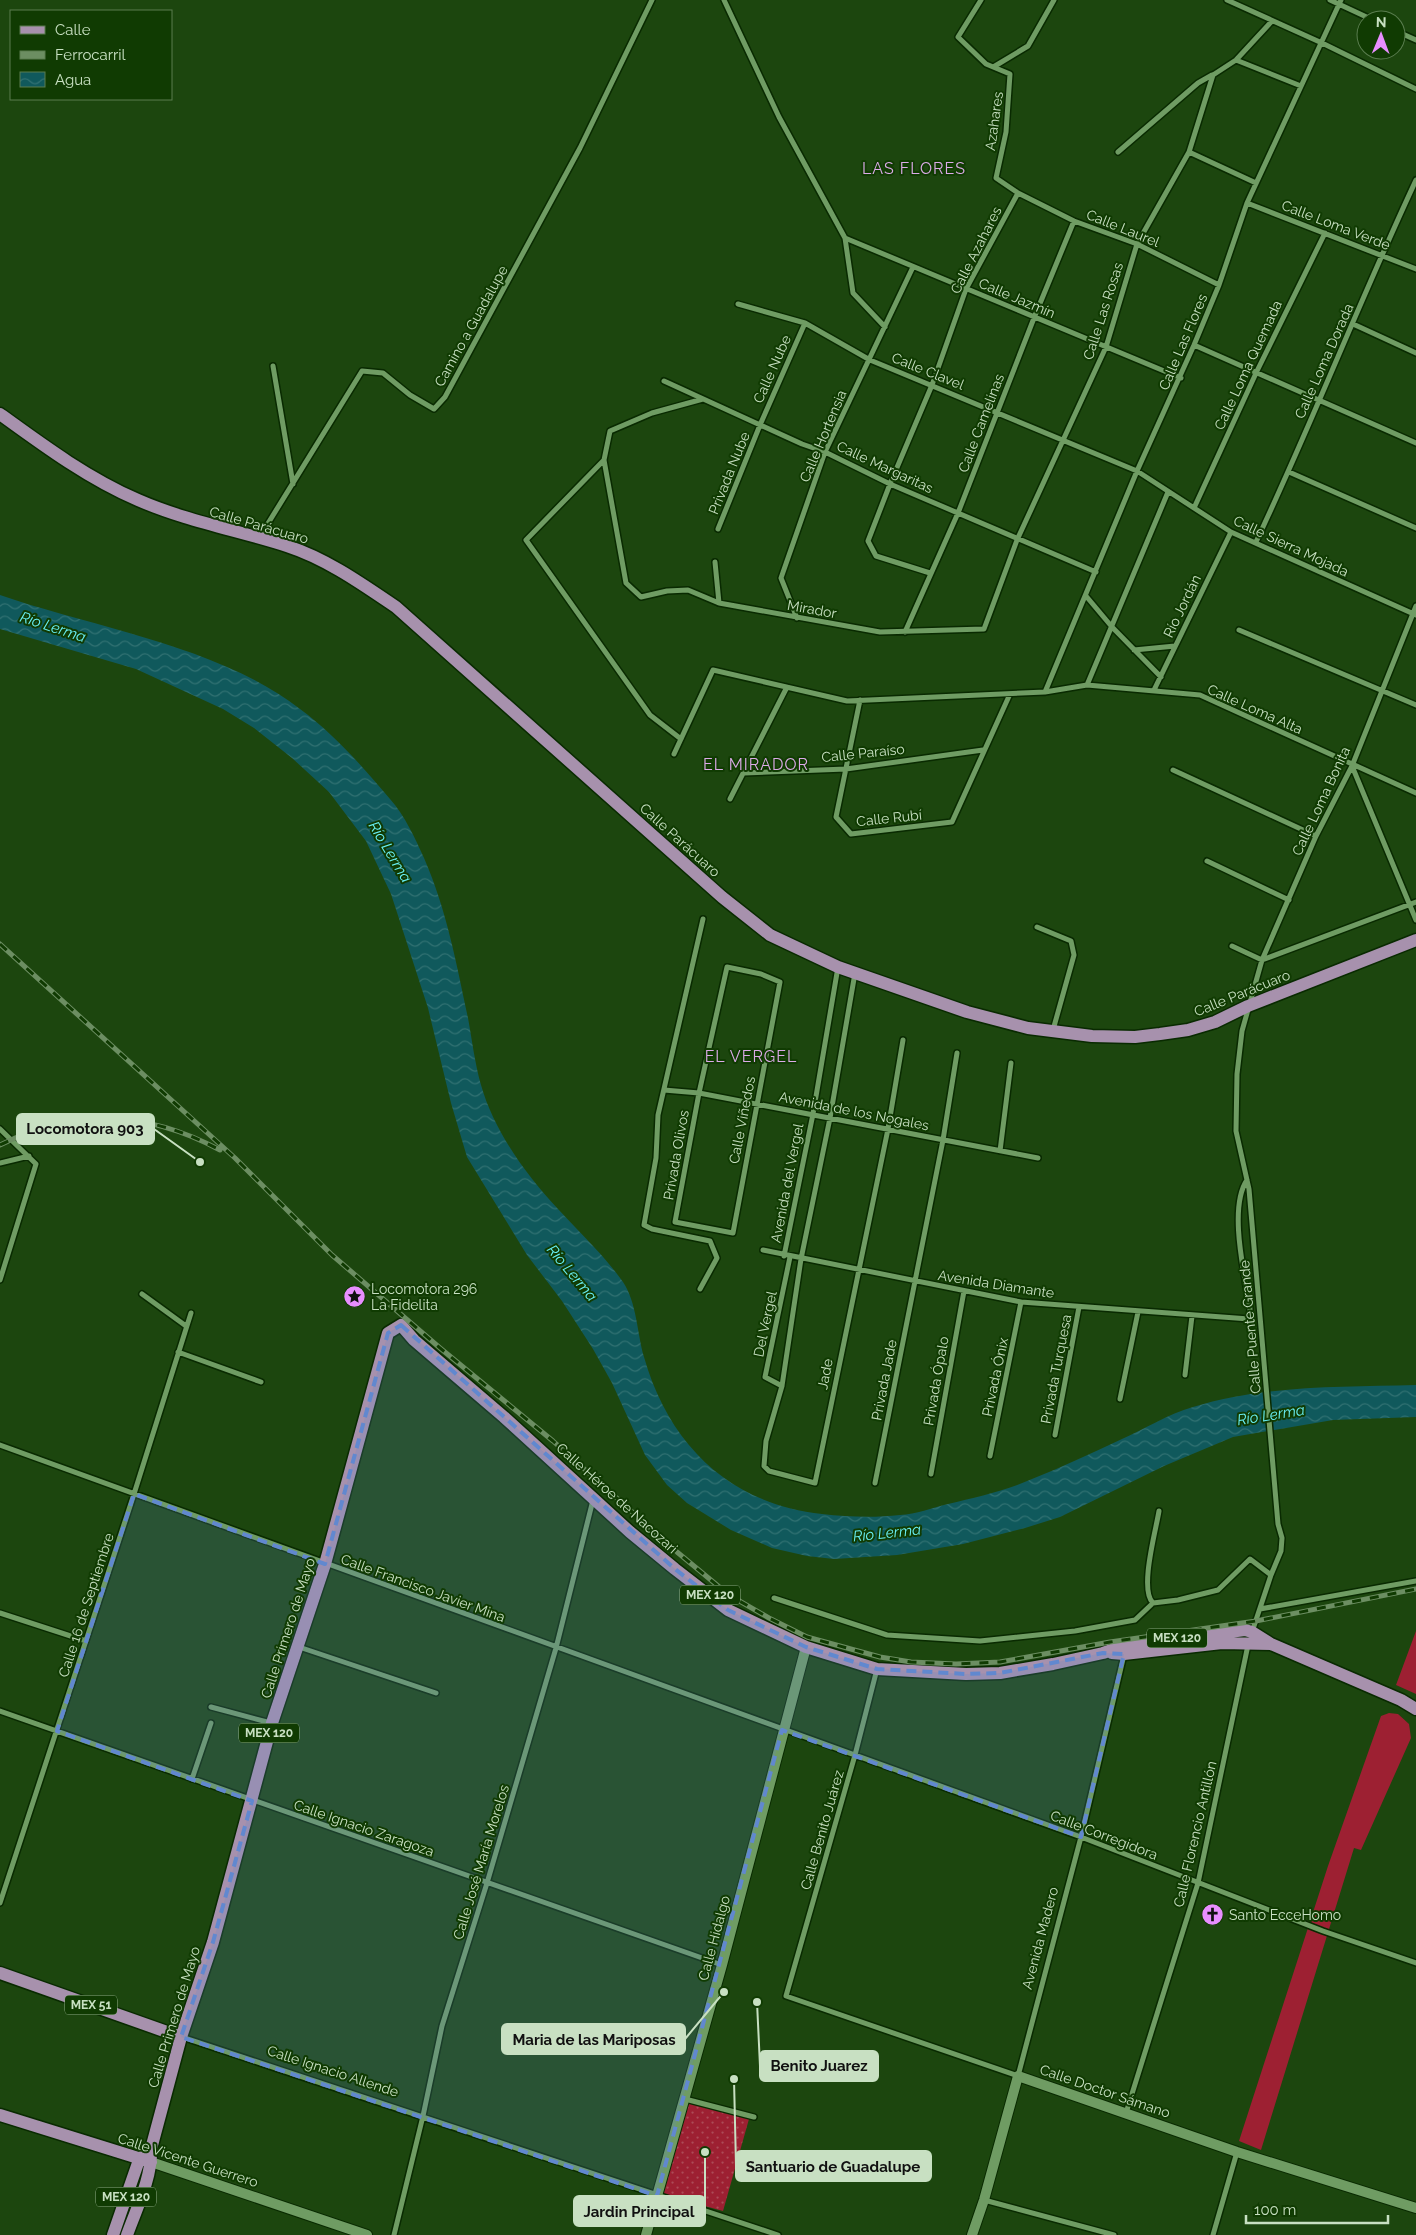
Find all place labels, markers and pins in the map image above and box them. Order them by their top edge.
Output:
callout: Locomotora 903 [17,1114,154,1144]
place label: Locomotora 296 La Fidelita [371,1281,477,1313]
place icon: Locomotora 296 La Fidelita [343,1285,367,1309]
church icon: Santo EcceHomo [1201,1903,1225,1927]
place label: Santo EcceHomo [1229,1907,1341,1923]
callout: Maria de las Mariposas [502,2024,685,2054]
callout: Benito Juarez [760,2051,878,2081]
callout: Santuario de Guadalupe [736,2151,931,2181]
callout: Jardin Principal [574,2196,705,2226]

